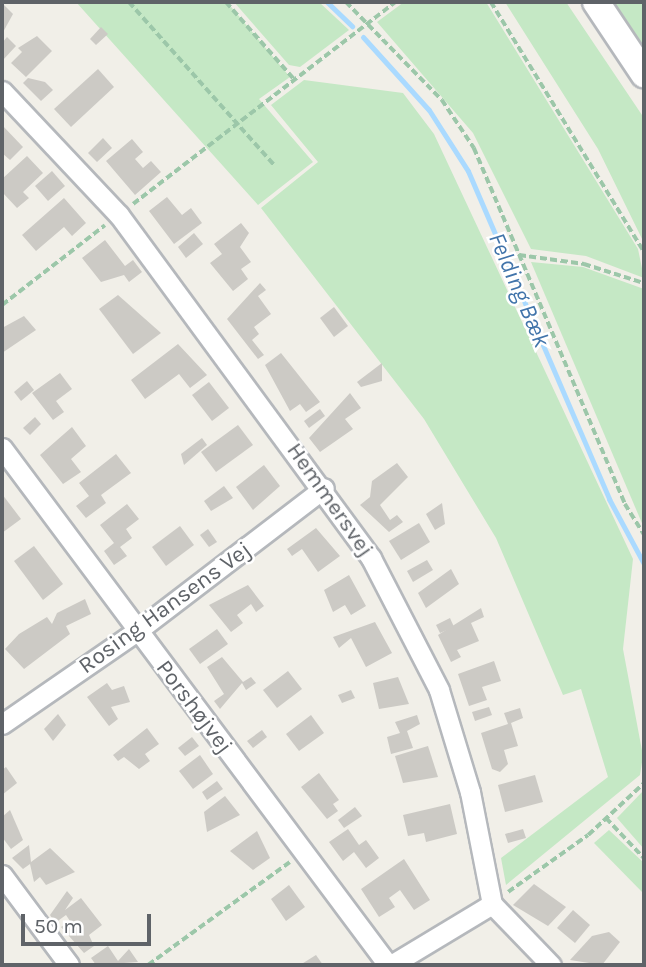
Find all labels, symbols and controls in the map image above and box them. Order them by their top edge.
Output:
water label: Felding Bæk [482,228,556,352]
street label: Hemmersvej [281,438,379,562]
street label: Rosing Hansens Vej [73,536,257,680]
street label: Porshøjvej [150,655,238,759]
scale bar [24,900,154,944]
text: 50 m [34,914,83,938]

